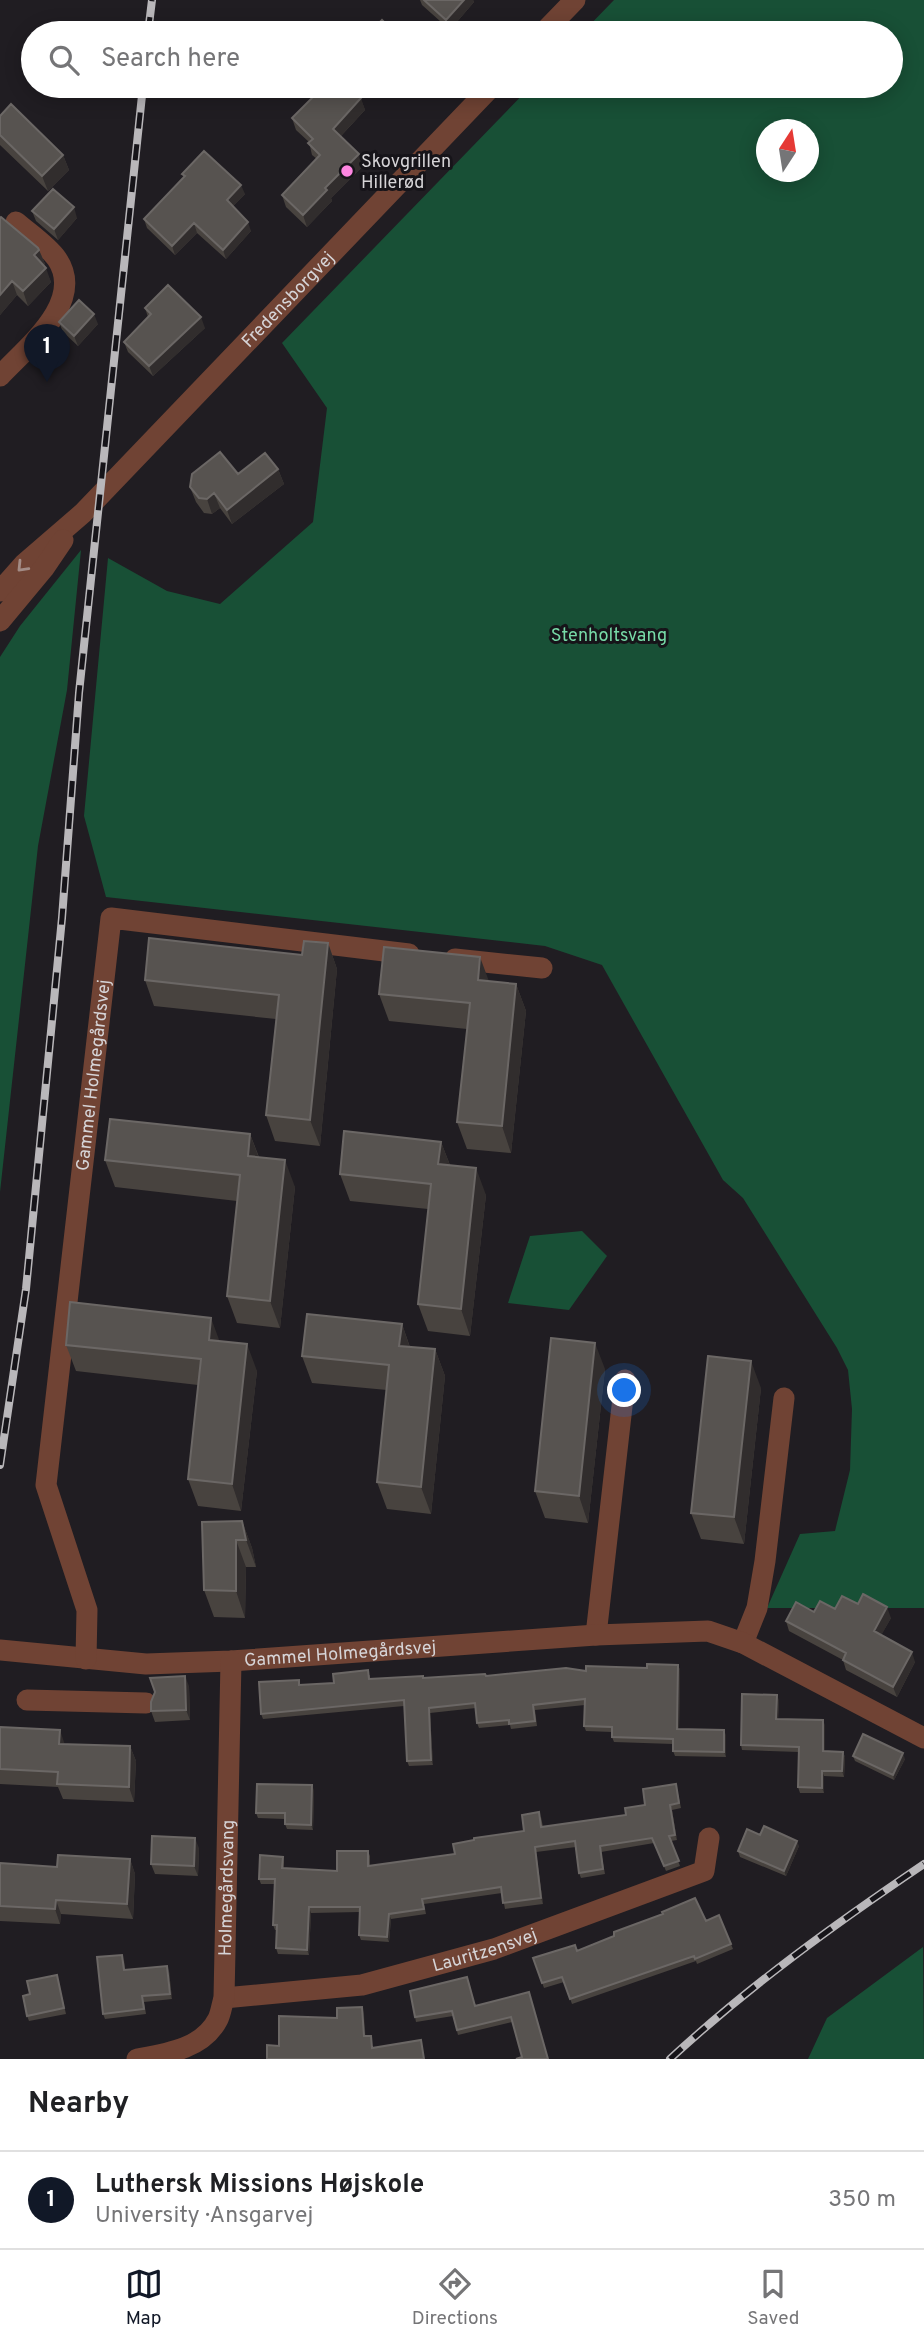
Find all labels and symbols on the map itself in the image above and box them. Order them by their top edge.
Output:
north arrow [756,119,819,182]
place label: Skovgrillen Hillerød [361,151,451,195]
marker: Skovgrillen Hillerød [339,163,355,179]
street label: Fredensborgvej [237,247,340,353]
pin: 1 [24,324,70,382]
one-way arrow [17,559,30,572]
park label: Stenholtsvang [551,625,667,648]
street label: Gammel Holmegårdsvej [72,978,117,1172]
your location [607,1373,641,1407]
street label: Gammel Holmegårdsvej [243,1636,437,1673]
street label: Holmegårdsvang [215,1819,241,1956]
street label: Lauritzensvej [430,1924,541,1978]

